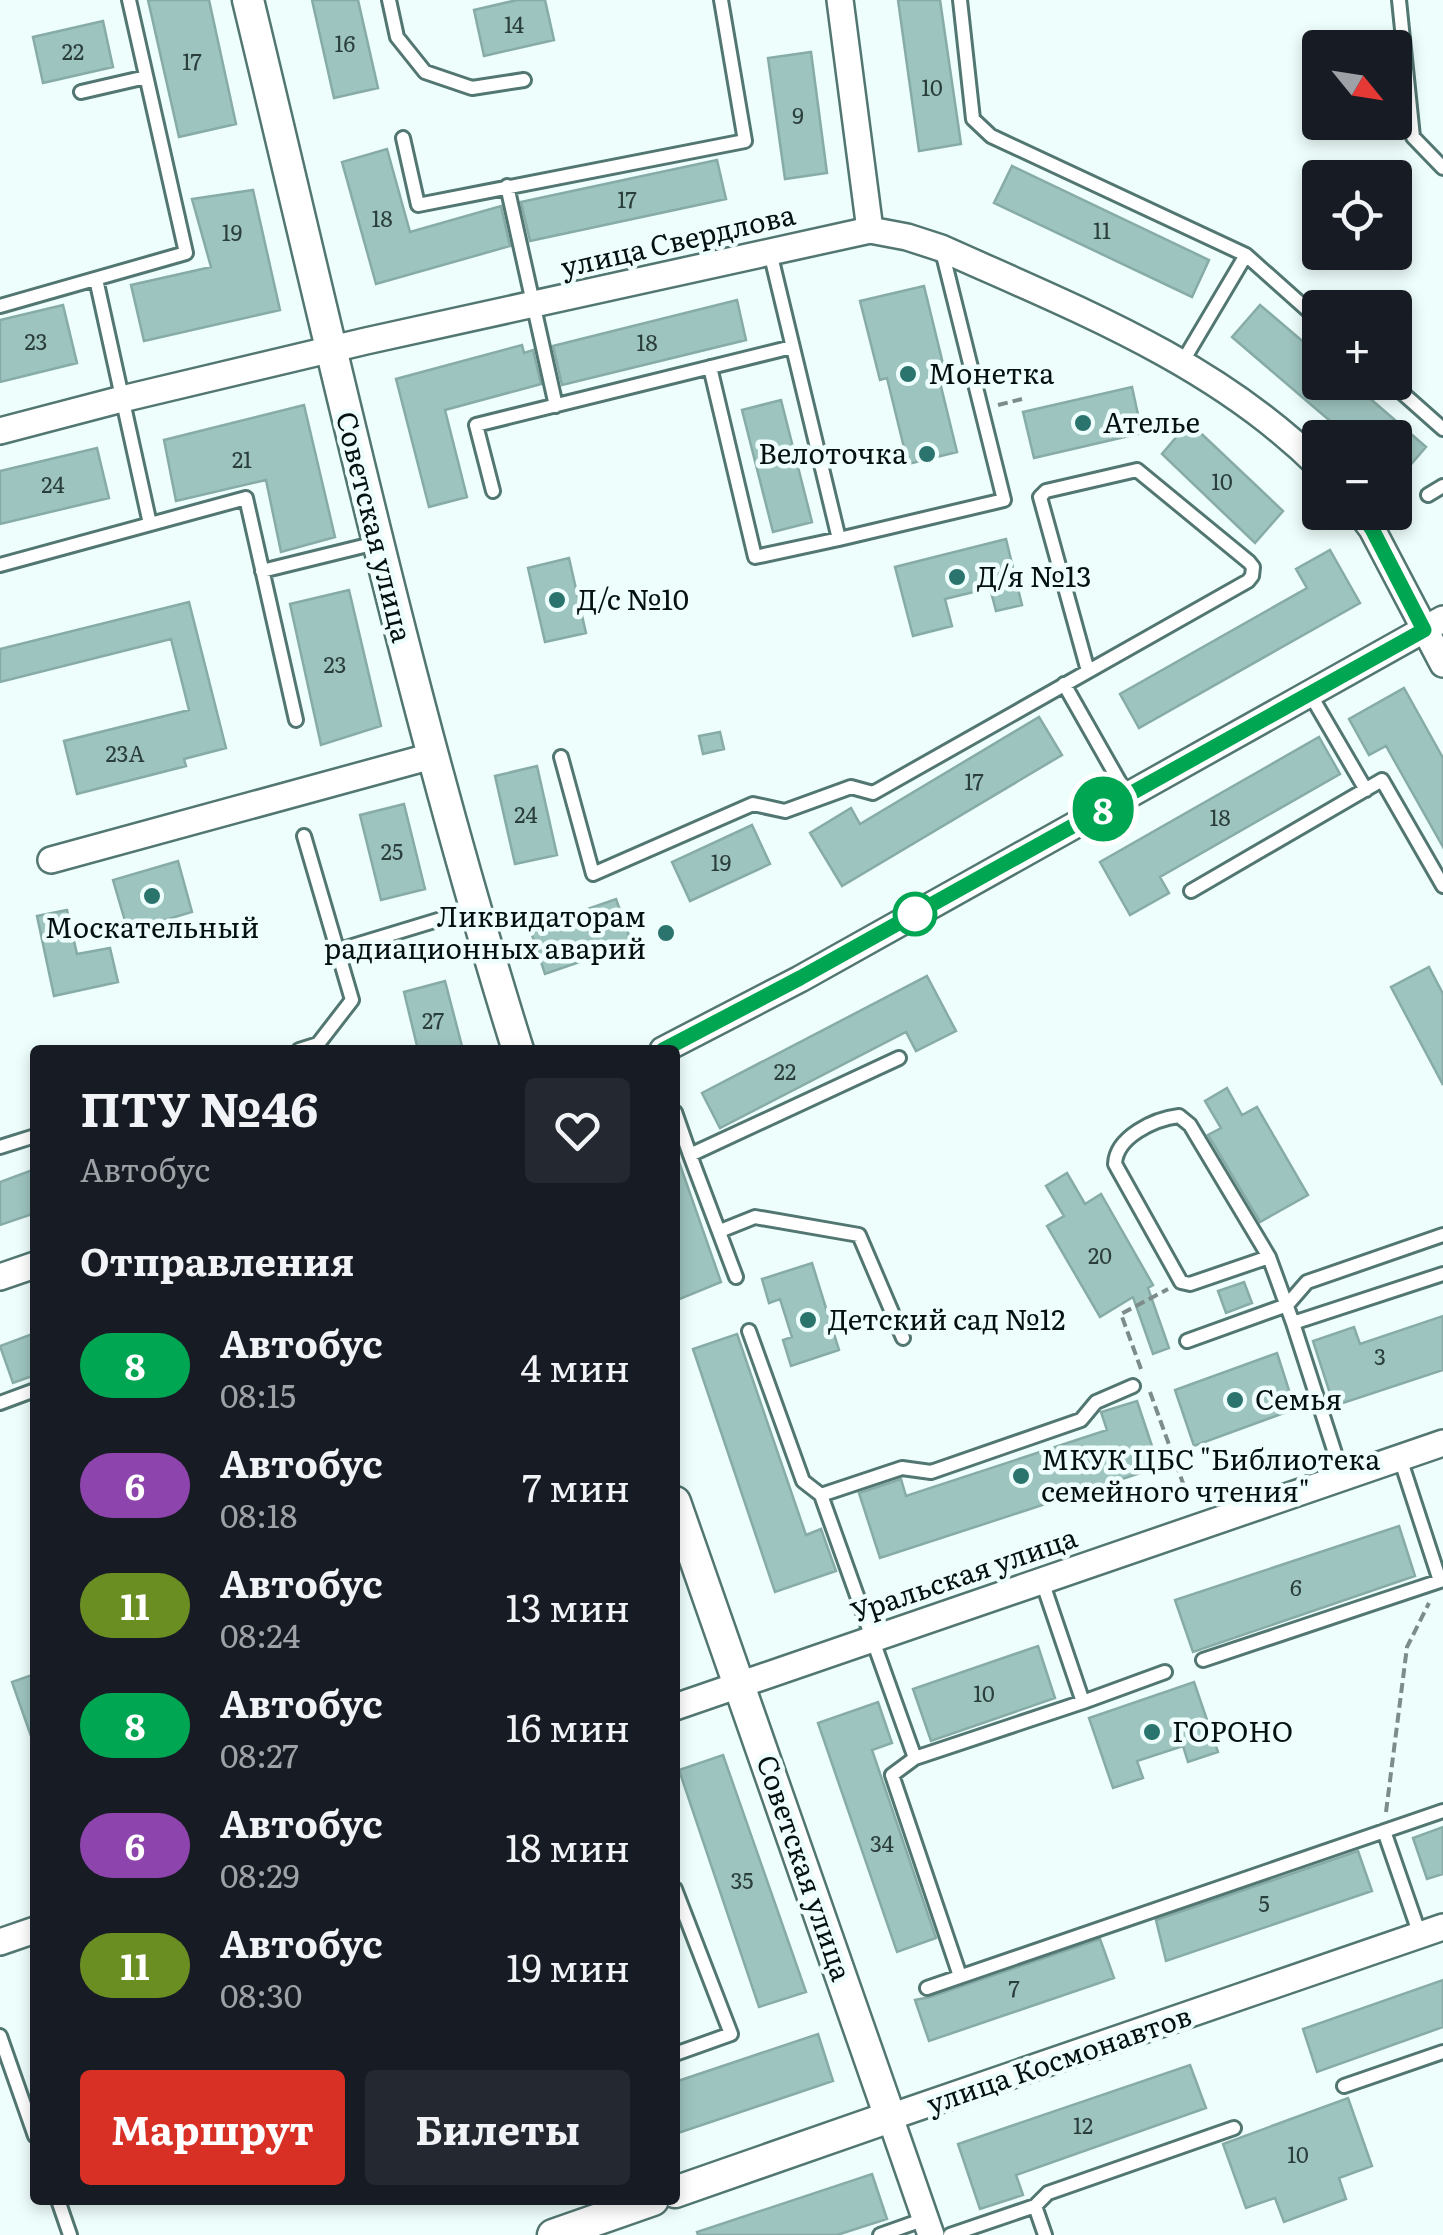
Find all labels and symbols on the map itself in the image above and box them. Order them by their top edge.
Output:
house number: 14 [504,7,524,40]
house number: 16 [335,26,356,59]
north arrow [1302,30,1412,140]
house number: 22 [62,34,84,67]
house number: 17 [182,44,202,77]
house number: 10 [921,70,943,103]
house number: 9 [792,98,804,131]
house number: 17 [617,182,637,215]
street label: улица Свердлова [556,192,799,286]
house number: 18 [371,201,393,234]
house number: 11 [1093,213,1111,246]
house number: 19 [222,215,242,248]
house number: 23 [24,324,48,357]
house number: 18 [636,325,658,358]
place label: Монетка [928,351,1054,393]
marker: Монетка [897,363,919,385]
place label: Ателье [1103,400,1200,442]
street label: Советская улица [327,407,425,646]
marker: Ателье [1072,412,1094,434]
place label: Велоточка [758,431,907,473]
house number: 21 [232,442,252,475]
marker: Велоточка [916,443,938,465]
house number: 10 [1211,464,1233,497]
house number: 24 [41,467,65,500]
place label: Д/я №13 [977,554,1091,596]
marker: Д/я №13 [946,566,968,588]
place label: Д/с №10 [577,577,689,619]
marker: Д/с №10 [546,589,568,611]
house number: 23 [323,647,347,680]
house number: 23А [105,736,145,769]
house number: 17 [964,764,984,797]
line badge: 8 [1070,776,1136,842]
house number: 24 [514,797,538,830]
house number: 18 [1209,800,1231,833]
house number: 25 [381,834,403,867]
house number: 19 [711,845,731,878]
marker: Москательный [141,885,163,907]
unlabelled marker [894,893,936,935]
place label: Ликвидаторам радиационных аварий [324,894,646,968]
place label: Москательный [45,905,259,947]
marker: Ликвидаторам радиационных аварий [655,922,677,944]
house number: 27 [422,1003,444,1036]
house number: 22 [774,1054,796,1087]
house number: 20 [1088,1238,1112,1271]
place label: Детский сад №12 [828,1297,1065,1339]
marker: Детский сад №12 [797,1309,819,1331]
house number: 3 [1374,1339,1386,1372]
place label: Семья [1255,1377,1342,1419]
marker: Семья [1224,1389,1246,1411]
place label: МКУК ЦБС "Библиотека семейного чтения" [1041,1437,1380,1511]
marker: МКУК ЦБС "Библиотека семейного чтения" [1010,1465,1032,1487]
street label: Уральская улица [845,1515,1082,1631]
house number: 6 [1290,1570,1302,1603]
house number: 10 [973,1676,995,1709]
place label: ГОРОНО [1172,1709,1293,1751]
marker: ГОРОНО [1141,1721,1163,1743]
street label: Советская улица [748,1749,864,1986]
house number: 34 [870,1826,894,1859]
house number: 35 [731,1863,754,1896]
house number: 5 [1258,1886,1270,1919]
house number: 7 [1008,1971,1020,2004]
street label: улица Космонавтов [920,1993,1197,2123]
house number: 12 [1073,2108,1093,2141]
house number: 10 [1287,2137,1309,2170]

